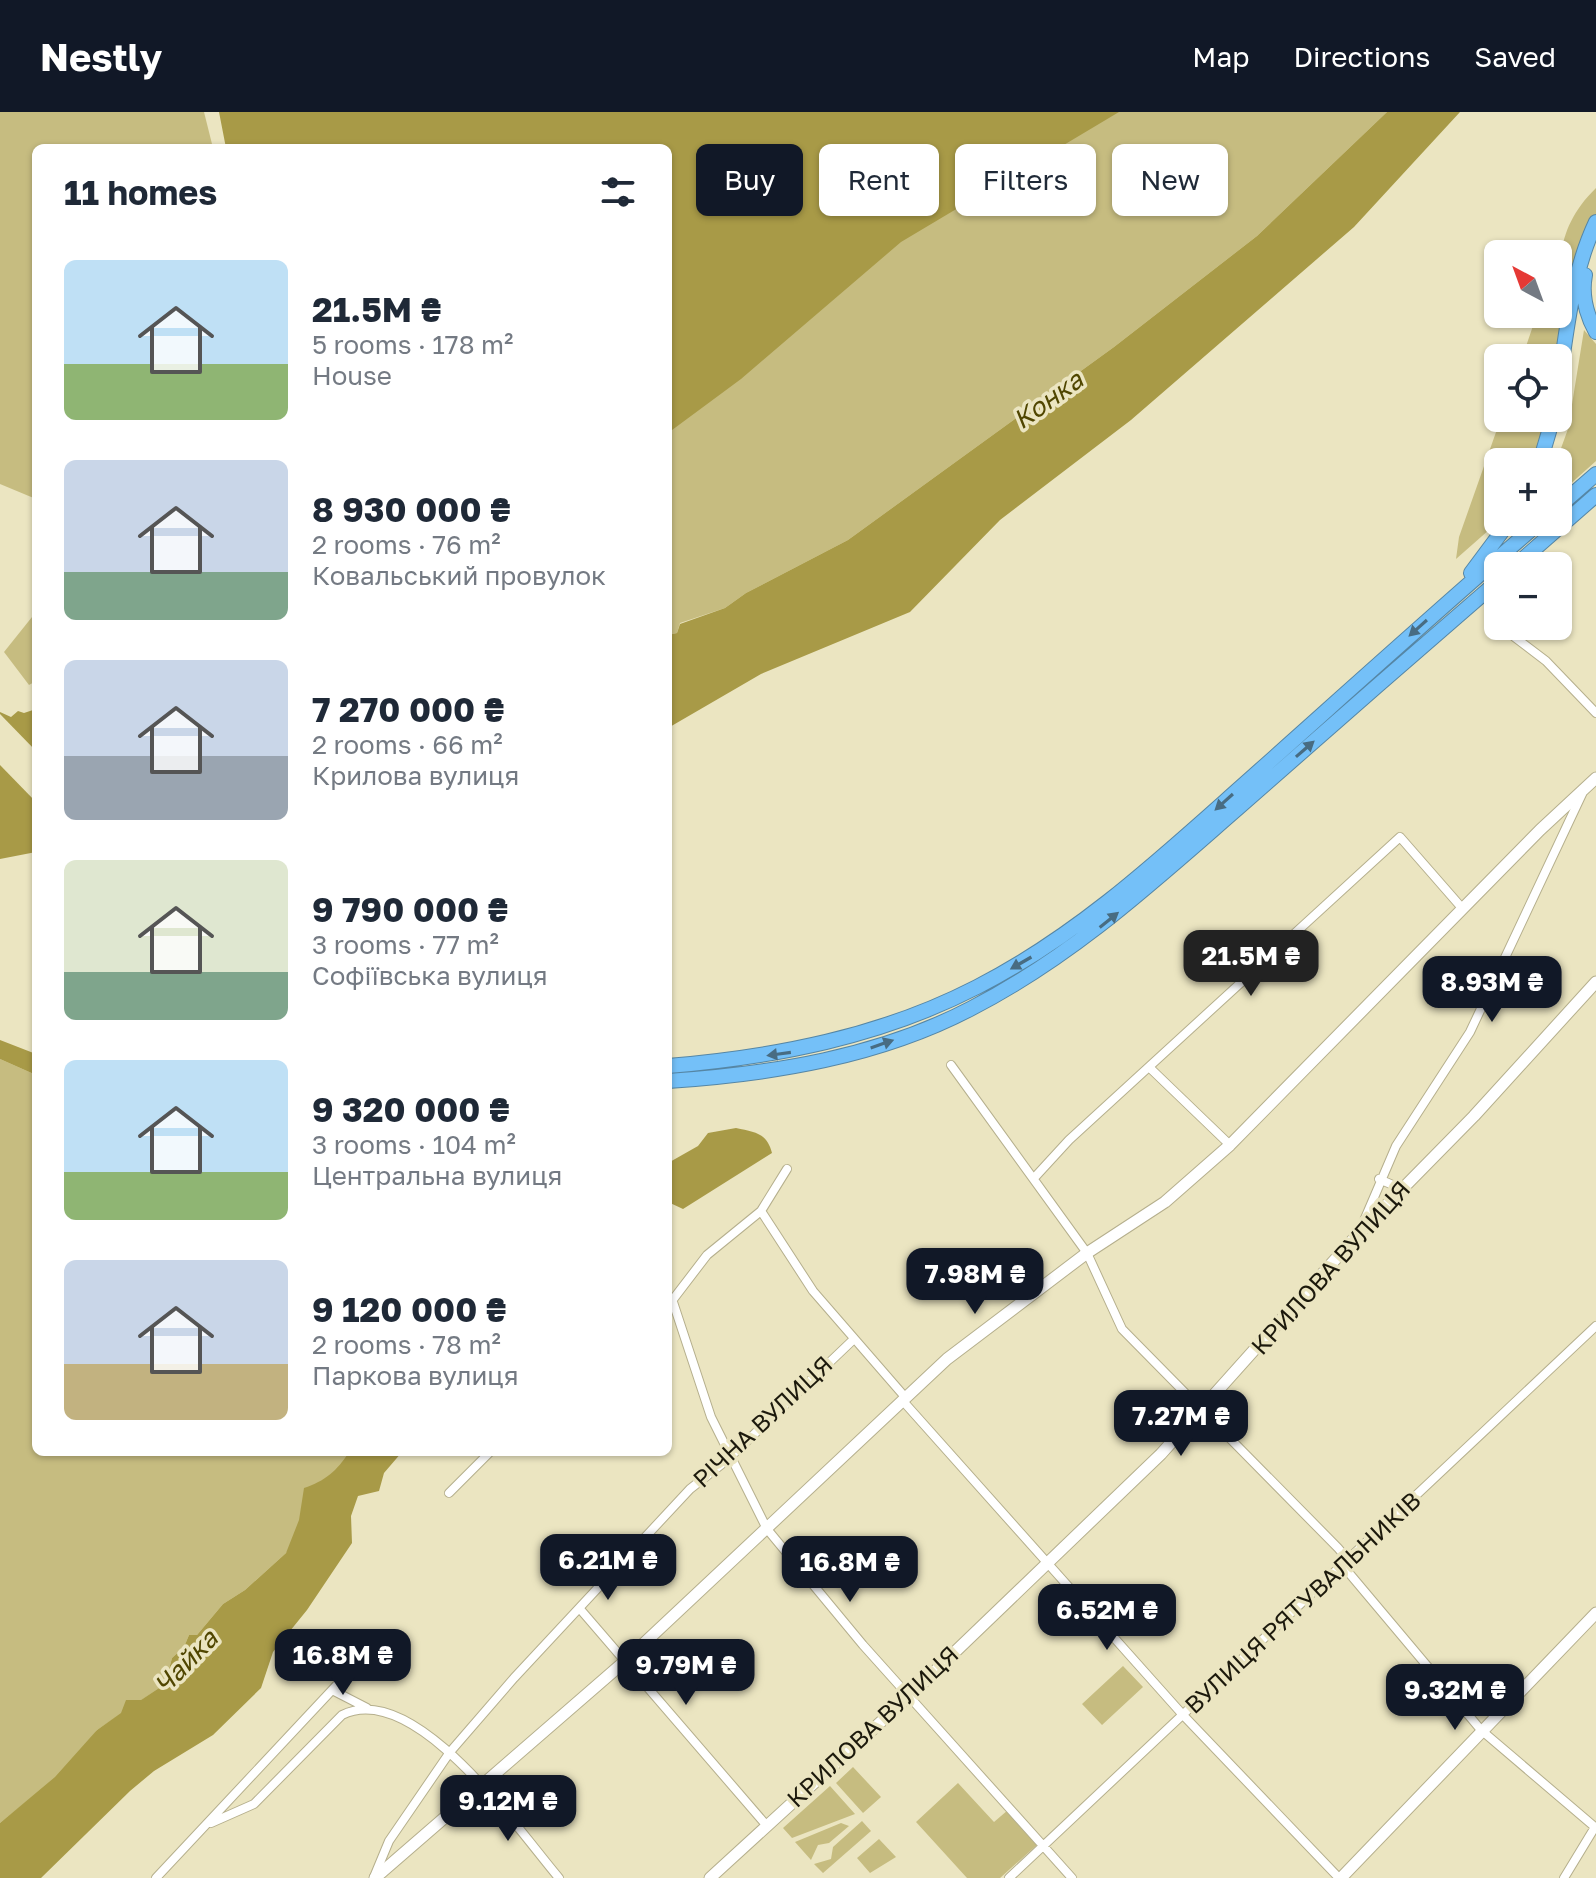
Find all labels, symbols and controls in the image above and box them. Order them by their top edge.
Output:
text: Nestly [40,34,162,79]
text: Map [1192,40,1249,73]
text: Directions [1293,40,1430,73]
text: Saved [1474,40,1556,73]
chip: Buy [696,144,803,216]
chip: Rent [819,144,939,216]
chip: Filters [955,144,1096,216]
chip: New [1112,144,1228,216]
icon: filters [596,170,640,214]
text: 11 homes [64,172,217,212]
north arrow [1484,240,1572,328]
map controls [1484,240,1572,640]
text: 21.5M ₴ [312,289,441,329]
icon: home [128,292,224,388]
text: 5 rooms · 178 m² [312,329,513,360]
button: locate [1484,344,1572,432]
text: House [312,360,392,391]
water label: Конка [1007,363,1090,435]
button: + [1484,448,1572,536]
text: 8 930 000 ₴ [312,489,511,529]
icon: home [128,492,224,588]
text: 2 rooms · 76 m² [312,529,501,560]
button: − [1484,552,1572,640]
text: Ковальський провулок [312,560,606,591]
one-way arrow [1408,619,1428,636]
text: 7 270 000 ₴ [312,689,504,729]
icon: home [128,692,224,788]
text: 2 rooms · 66 m² [312,729,503,760]
one-way arrow [1294,741,1314,758]
text: Крилова вулиця [312,760,519,791]
one-way arrow [1215,792,1234,810]
text: 9 790 000 ₴ [312,889,508,929]
icon: home [128,892,224,988]
one-way arrow [1099,912,1119,929]
text: 3 rooms · 77 m² [312,929,499,960]
pin: 21.5M ₴ [1177,930,1325,998]
text: 21.5M ₴ [1202,940,1300,971]
one-way arrow [1010,956,1032,970]
pin: 8.93M ₴ [1418,956,1566,1024]
text: Софіївська вулиця [312,960,548,991]
text: 8.93M ₴ [1441,966,1543,997]
one-way arrow [870,1038,894,1050]
one-way arrow [766,1048,791,1061]
text: 9 320 000 ₴ [312,1089,510,1129]
icon: home [128,1092,224,1188]
text: 3 rooms · 104 m² [312,1129,516,1160]
text: Центральна вулиця [312,1160,562,1191]
street label: КРИЛОВА ВУЛИЦЯ [1244,1174,1415,1360]
pin: 7.98M ₴ [901,1248,1049,1316]
text: 7.98M ₴ [924,1258,1026,1289]
text: 9 120 000 ₴ [312,1289,506,1329]
icon: home [128,1292,224,1388]
text: 2 rooms · 78 m² [312,1329,501,1360]
street label: РІЧНА ВУЛИЦЯ [686,1349,838,1493]
text: Паркова вулиця [312,1360,519,1391]
pin: 7.27M ₴ [1107,1390,1255,1458]
text: 7.27M ₴ [1132,1400,1230,1431]
street label: ВУЛИЦЯ РЯТУВАЛЬНИКІВ [1178,1485,1426,1719]
pin: 6.21M ₴ [534,1534,682,1602]
pin: 16.8M ₴ [776,1536,924,1604]
text: 6.21M ₴ [558,1544,658,1575]
text: 16.8M ₴ [800,1546,900,1577]
pin: 6.52M ₴ [1033,1584,1181,1652]
text: 6.52M ₴ [1056,1594,1158,1625]
water label: Чайка [148,1622,225,1700]
pin: 16.8M ₴ [269,1629,417,1697]
text: 16.8M ₴ [293,1639,393,1670]
pin: 9.79M ₴ [612,1639,760,1707]
street label: КРИЛОВА ВУЛИЦЯ [780,1639,964,1813]
text: 9.79M ₴ [635,1649,737,1680]
pin: 9.32M ₴ [1381,1664,1529,1732]
text: 9.32M ₴ [1404,1674,1506,1705]
pin: 9.12M ₴ [434,1775,582,1843]
text: 9.12M ₴ [458,1785,558,1816]

